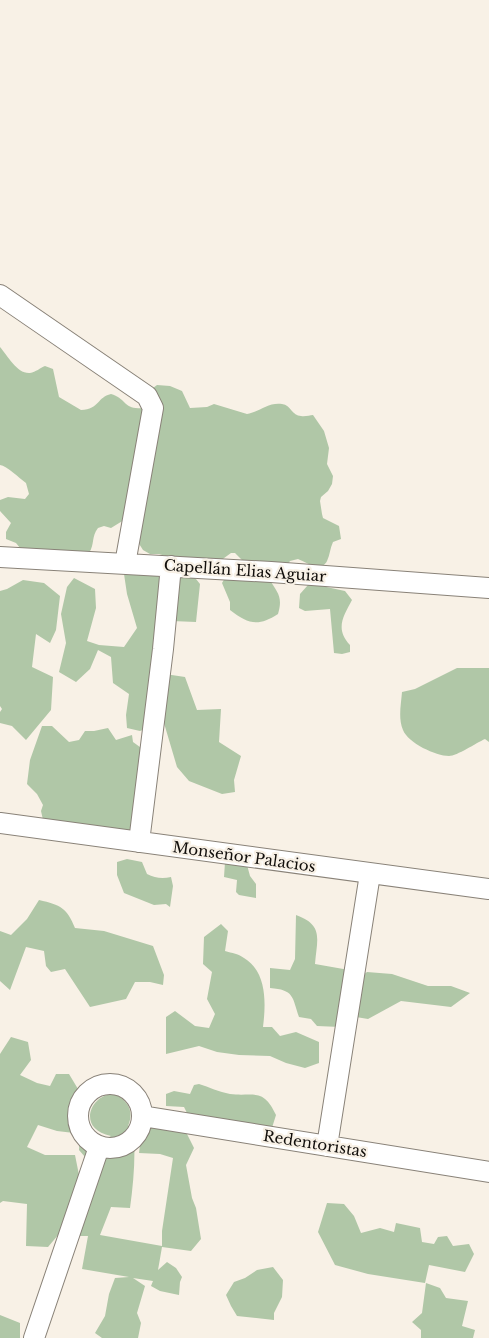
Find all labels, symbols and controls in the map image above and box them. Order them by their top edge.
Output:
street label: Capellán Elias Aguiar [163,555,328,586]
street label: Monseñor Palacios [171,837,317,876]
street label: Redentoristas [262,1126,368,1161]

